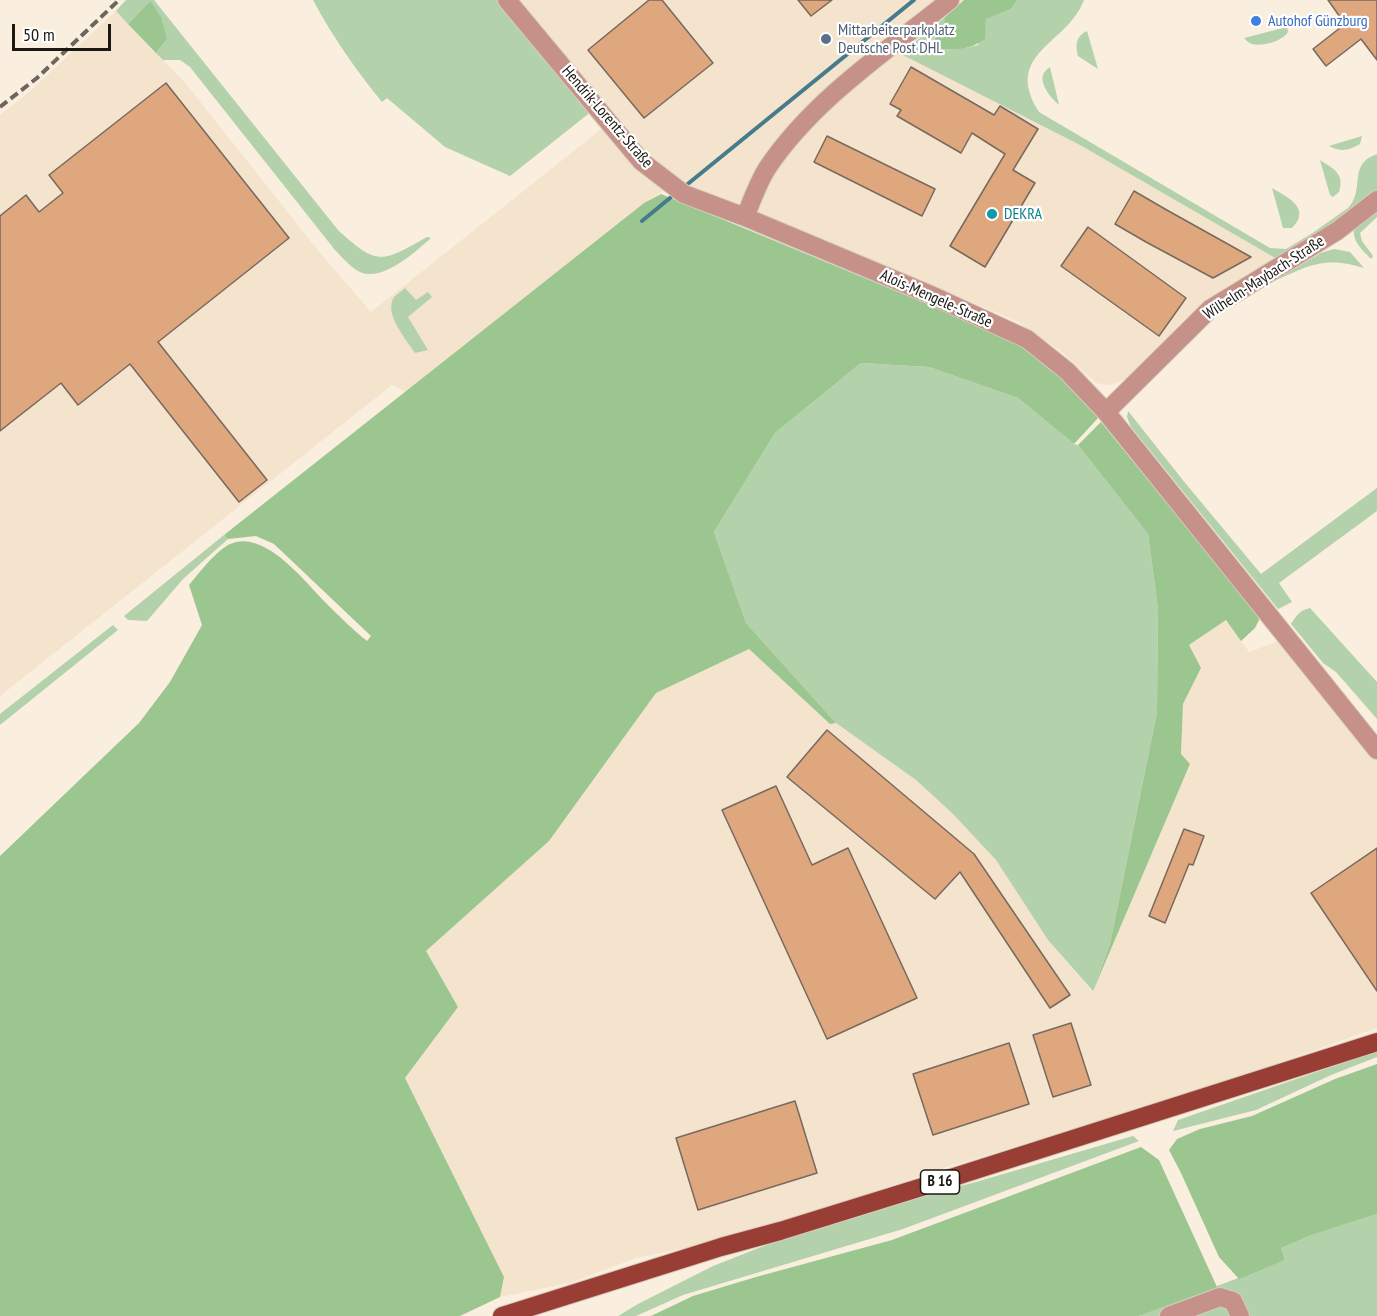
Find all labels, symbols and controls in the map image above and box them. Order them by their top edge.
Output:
place label: Autohof Günzburg [1268,11,1368,31]
scale bar [15,12,114,50]
marker: Autohof Günzburg [1249,14,1263,28]
place label: Mittarbeiterparkplatz Deutsche Post DHL [838,20,955,58]
text: 50 m [23,23,55,46]
marker: Mittarbeiterparkplatz Deutsche Post DHL [819,32,833,46]
street label: Hendrik-Lorentz-Straße [557,62,657,172]
place label: DEKRA [1004,204,1042,224]
marker: DEKRA [985,207,999,221]
street label: Wilhelm-Maybach-Straße [1200,232,1328,324]
street label: Alois-Mengele-Straße [877,266,995,332]
road number: B 16 [920,1170,960,1194]

